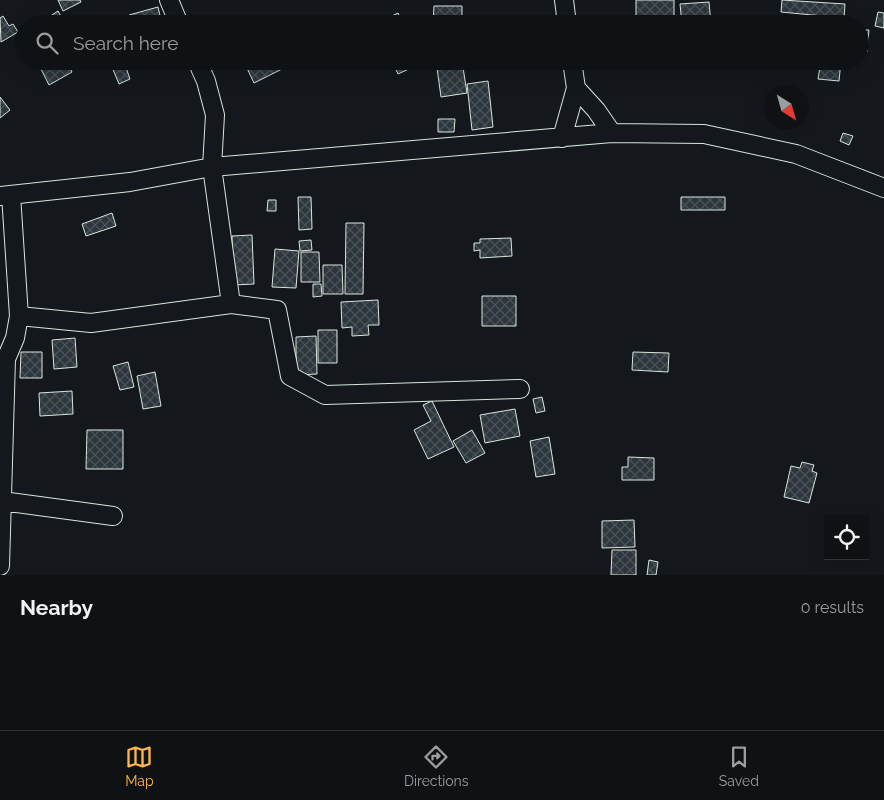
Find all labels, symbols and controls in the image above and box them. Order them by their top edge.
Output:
search box [15,15,869,70]
icon: search [33,29,61,57]
text: Search here [73,32,179,54]
north arrow [764,85,809,130]
map controls [824,515,869,560]
button: locate [824,515,869,560]
text: Nearby [20,595,93,620]
text: 0 results [801,598,864,617]
tab: Map [125,743,154,789]
tab: Directions [404,743,469,789]
tab: Saved [719,743,759,789]

